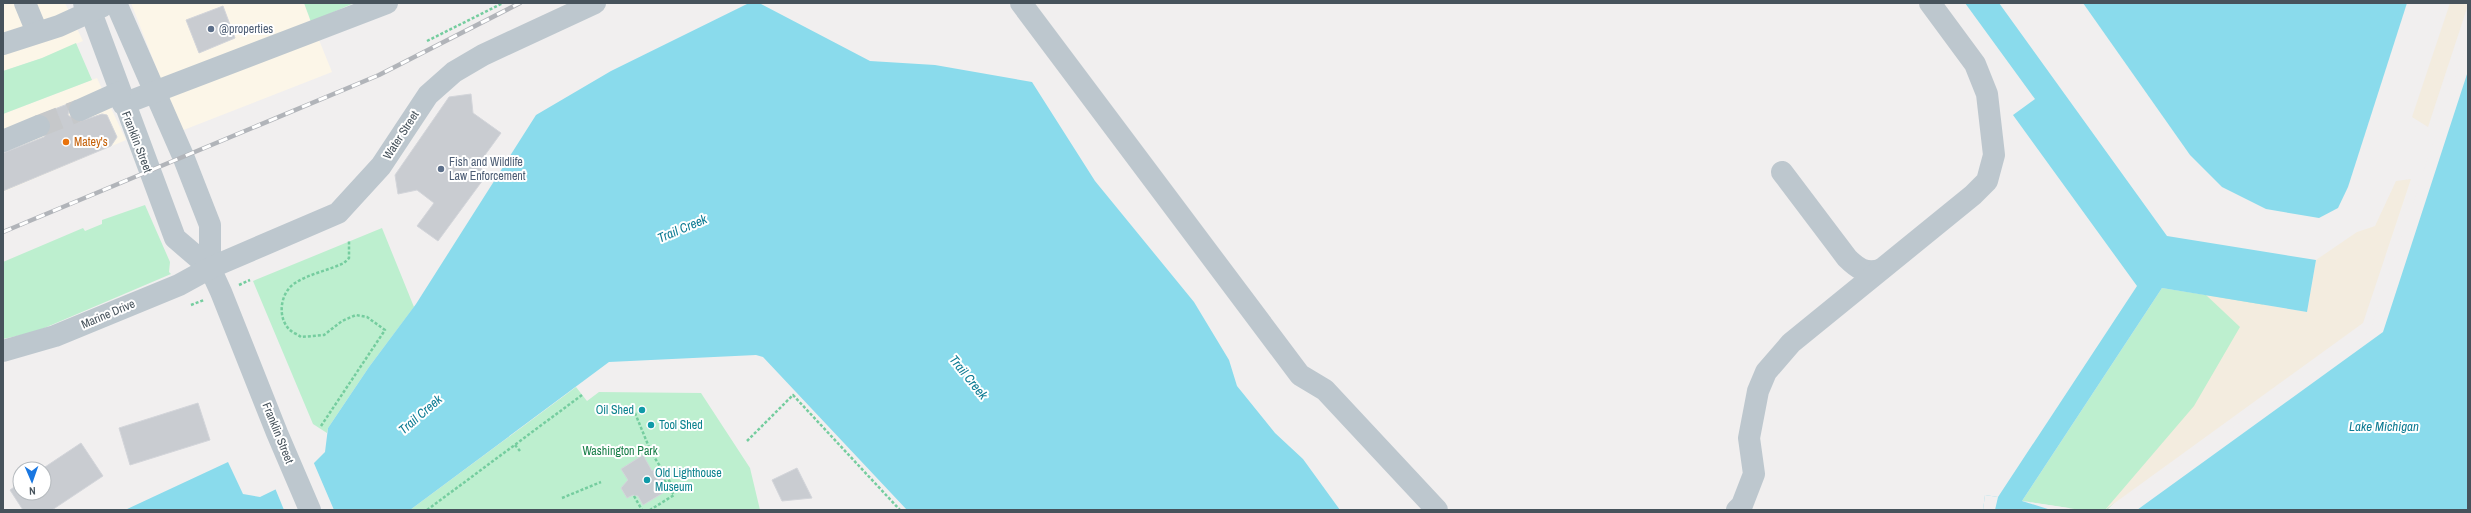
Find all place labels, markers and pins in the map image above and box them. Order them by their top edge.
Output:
place label: @properties [219,21,273,37]
marker: @properties [206,24,216,34]
place label: Matey's [74,134,108,150]
marker: Matey's [61,137,71,147]
place label: Fish and Wildlife Law Enforcement [449,154,526,184]
marker: Fish and Wildlife Law Enforcement [436,164,446,174]
place label: Oil Shed [596,402,634,418]
marker: Oil Shed [637,405,647,415]
place label: Tool Shed [659,417,703,433]
marker: Tool Shed [646,420,656,430]
place label: Old Lighthouse Museum [655,465,722,495]
marker: Old Lighthouse Museum [642,475,652,485]

